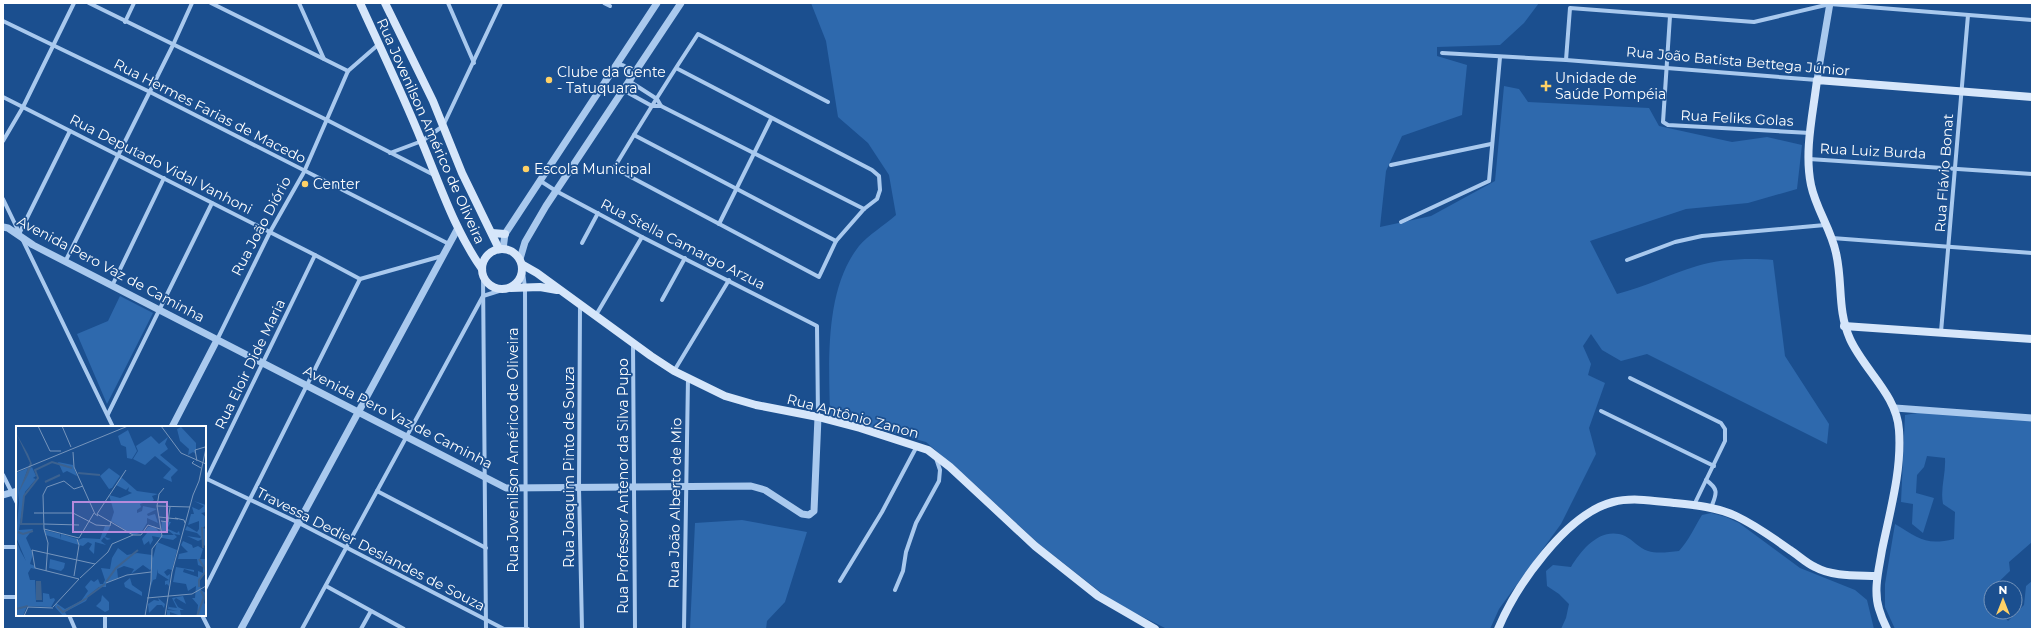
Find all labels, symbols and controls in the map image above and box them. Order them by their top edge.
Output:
street label: Rua Jovenilson Américo de Oliveira [373,15,489,247]
street label: Rua João Batista Bettega Júnior [1626,42,1851,80]
street label: Rua Hermes Farias de Macedo [111,55,309,168]
place label: Clube da Gente - Tatuquara [557,63,666,97]
place label: Unidade de Saúde Pompéia [1555,69,1666,103]
marker: Clube da Gente - Tatuquara [544,75,554,85]
marker: Unidade de Saúde Pompéia [1540,80,1552,92]
street label: Rua Feliks Golas [1680,106,1794,130]
street label: Rua Deputado Vidal Vanhoni [67,110,255,218]
street label: Rua Flávio Bonat [1931,113,1957,233]
street label: Rua Luiz Burda [1819,139,1927,163]
place label: Escola Municipal [534,160,651,178]
marker: Escola Municipal [521,164,531,174]
street label: Rua João Diório [227,173,295,279]
place label: Center [313,175,360,193]
marker: Center [300,179,310,189]
street label: Rua Stella Camargo Arzua [598,195,768,293]
street label: Avenida Pero Vaz de Caminha [14,212,208,326]
street label: Rua Eloir Dide Maria [211,296,289,432]
street label: Rua Jovenilson Américo de Oliveira [504,327,522,573]
street label: Rua Professor Antenor da Silva Pupo [614,358,632,614]
street label: Avenida Pero Vaz de Caminha [300,361,496,473]
street label: Rua Joaquim Pinto de Souza [560,366,578,568]
street label: Rua Antônio Zanon [785,390,921,442]
street label: Rua João Alberto de Mio [665,417,685,589]
inset map [16,426,206,616]
street label: Travessa Dedier Deslandes de Souza [254,483,488,615]
north arrow [1983,580,2023,620]
text: N [1999,583,2007,597]

